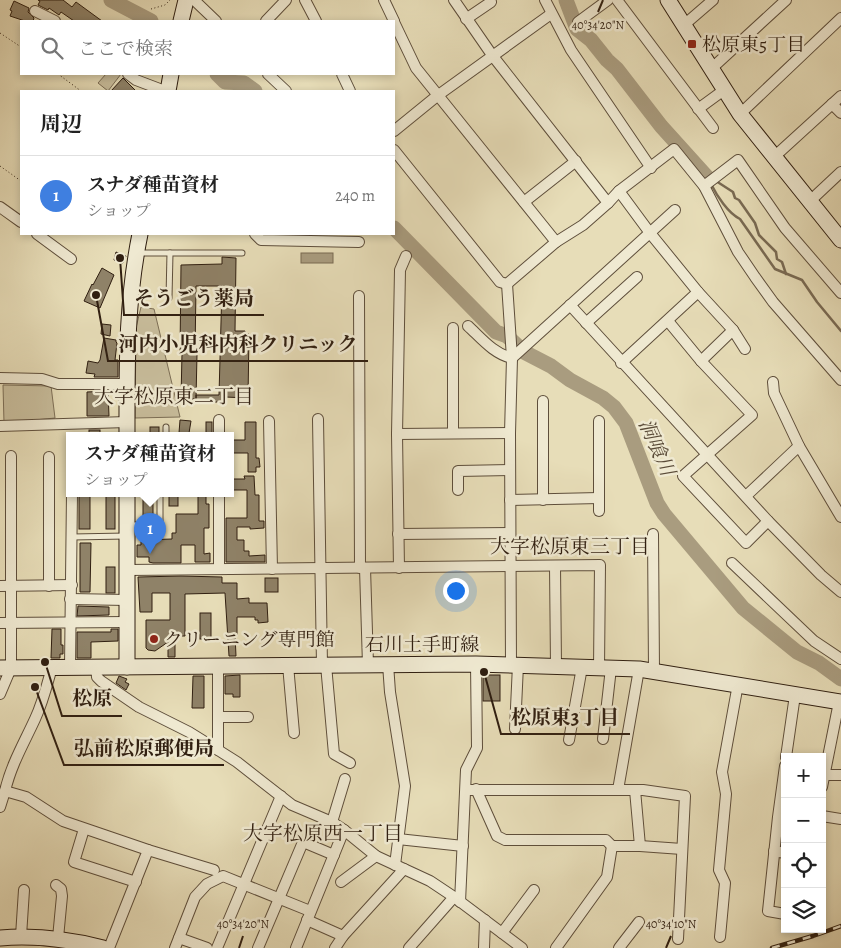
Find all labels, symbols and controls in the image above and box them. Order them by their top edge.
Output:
text: 40°34'20"N [572,17,625,33]
search box [20,20,395,75]
place label: 松原東5丁目 [702,32,805,58]
icon: search [38,34,66,62]
text: ここで検索 [78,36,173,62]
marker: 松原東5丁目 [686,38,698,50]
text: 周辺 [40,110,82,138]
text: スナダ種苗資材 [87,172,219,198]
text: 1 [53,185,59,207]
text: 240 m [335,185,375,207]
text: ショップ [87,200,151,222]
callout: そうごう薬局 [124,280,264,315]
text: そうごう薬局 [134,285,254,312]
callout: 河内小児科内科クリニック [108,326,368,361]
text: 河内小児科内科クリニック [119,331,357,358]
district label: 大字松原東二丁目 [94,383,254,410]
water label: 洞喰川 [632,414,682,482]
popup [66,432,234,497]
text: スナダ種苗資材 [84,441,216,467]
text: ショップ [84,469,148,491]
pin: 1 [134,513,166,554]
district label: 大字松原東三丁目 [490,533,650,560]
your location [443,578,469,604]
place label: クリーニング専門館 [164,627,335,653]
street label: 石川土手町線 [365,632,479,658]
marker: クリーニング専門館 [148,633,160,645]
callout: 松原 [62,681,122,716]
text: 松原 [72,685,112,712]
callout: 松原東3丁目 [501,699,630,734]
text: 松原東3丁目 [511,704,619,731]
callout: 弘前松原郵便局 [64,730,224,765]
text: 弘前松原郵便局 [74,735,214,762]
map controls [781,753,826,933]
button: + [781,753,826,798]
button: − [781,798,826,843]
district label: 大字松原西一丁目 [243,820,403,847]
button: locate [781,843,826,888]
button: layers [781,888,826,933]
text: 40°34'20"N [217,916,270,932]
text: 40°34'10"N [646,916,697,932]

